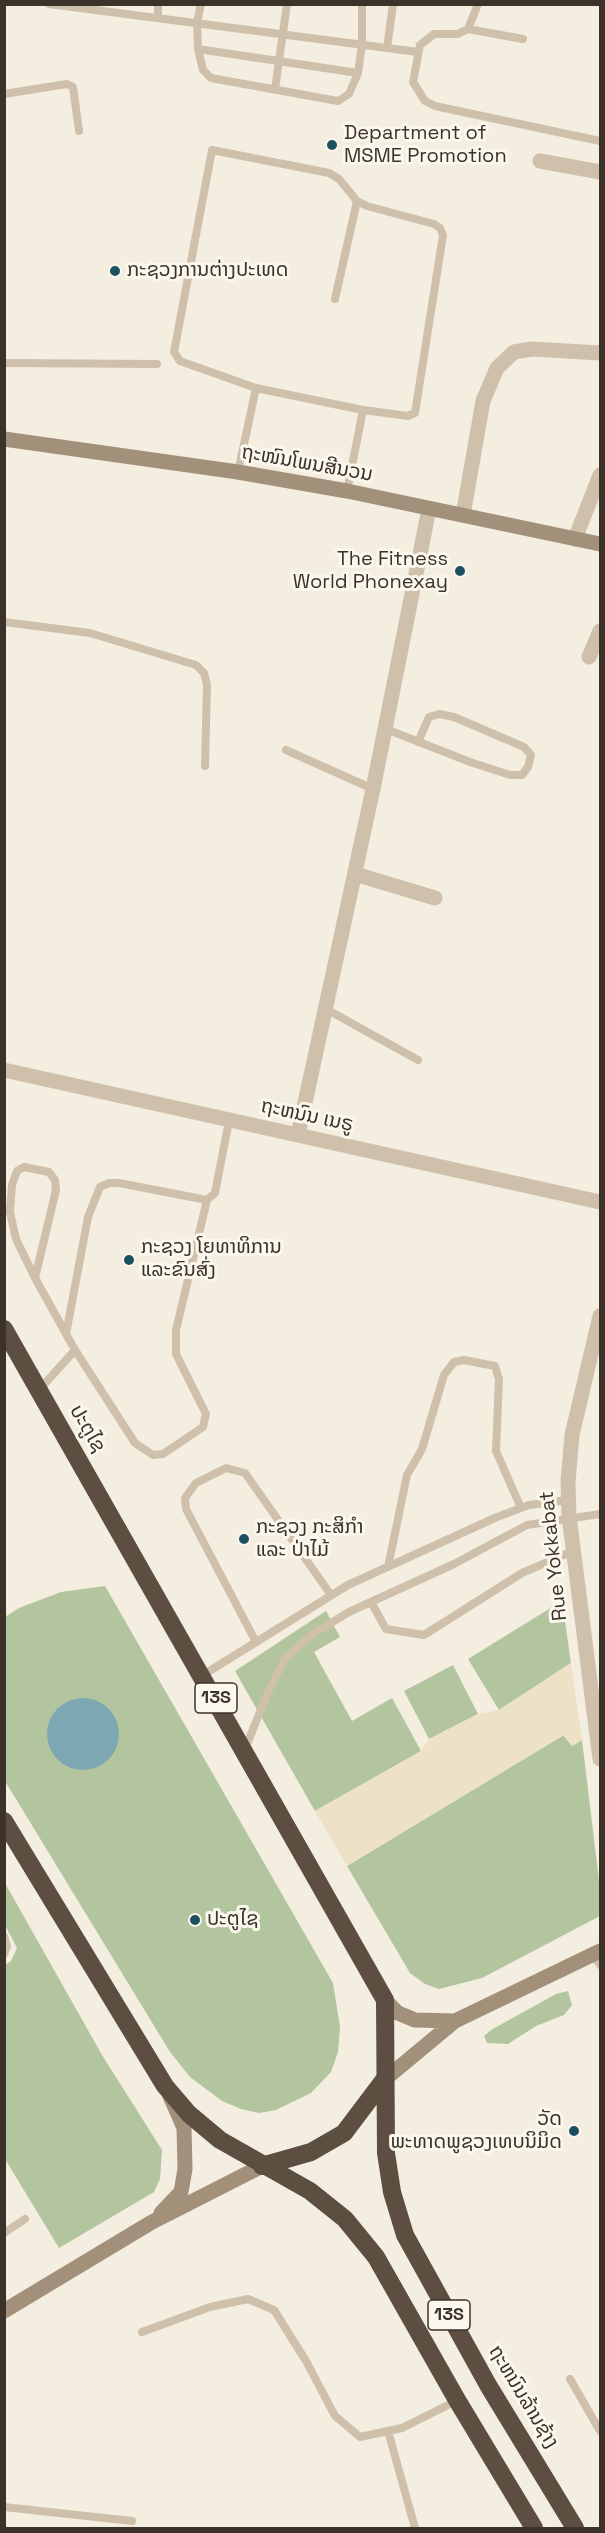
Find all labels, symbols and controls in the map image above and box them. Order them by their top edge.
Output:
place label: Department of MSME Promotion [344,122,507,169]
marker: Department of MSME Promotion [325,138,339,152]
place label: ກະຊວງການຕ່າງປະເທດ [127,259,289,283]
marker: ກະຊວງການຕ່າງປະເທດ [108,264,122,278]
street label: ຖະໜົນໂພນສີນວນ [239,441,375,487]
place label: The Fitness World Phonexay [293,548,448,595]
marker: The Fitness World Phonexay [453,564,467,578]
street label: ຖະຫນົນ ເນຣູ [258,1094,356,1138]
place label: ກະຊວງ ໂຍທາທິການ ແລະຂົນສົ່ງ [141,1236,282,1283]
marker: ກະຊວງ ໂຍທາທິການ ແລະຂົນສົ່ງ [122,1253,136,1267]
street label: ປະຕູໄຊ [64,1401,110,1457]
street label: Rue Yokkabat [535,1490,573,1622]
place label: ກະຊວງ ກະສິກຳ ແລະ ປ່າໄມ້ [256,1516,363,1563]
marker: ກະຊວງ ກະສິກຳ ແລະ ປ່າໄມ້ [237,1532,251,1546]
road number: 13S [195,1683,237,1713]
place label: ປະຕູໄຊ [207,1908,258,1932]
marker: ປະຕູໄຊ [188,1913,202,1927]
place label: ວັດ ພະທາດພູຊວງເທບນິມິດ [390,2108,562,2155]
marker: ວັດ ພະທາດພູຊວງເທບນິມິດ [567,2124,581,2138]
road number: 13S [428,2300,470,2330]
street label: ຖະຫນົນລ້ານຊ້າງ [483,2341,563,2453]

